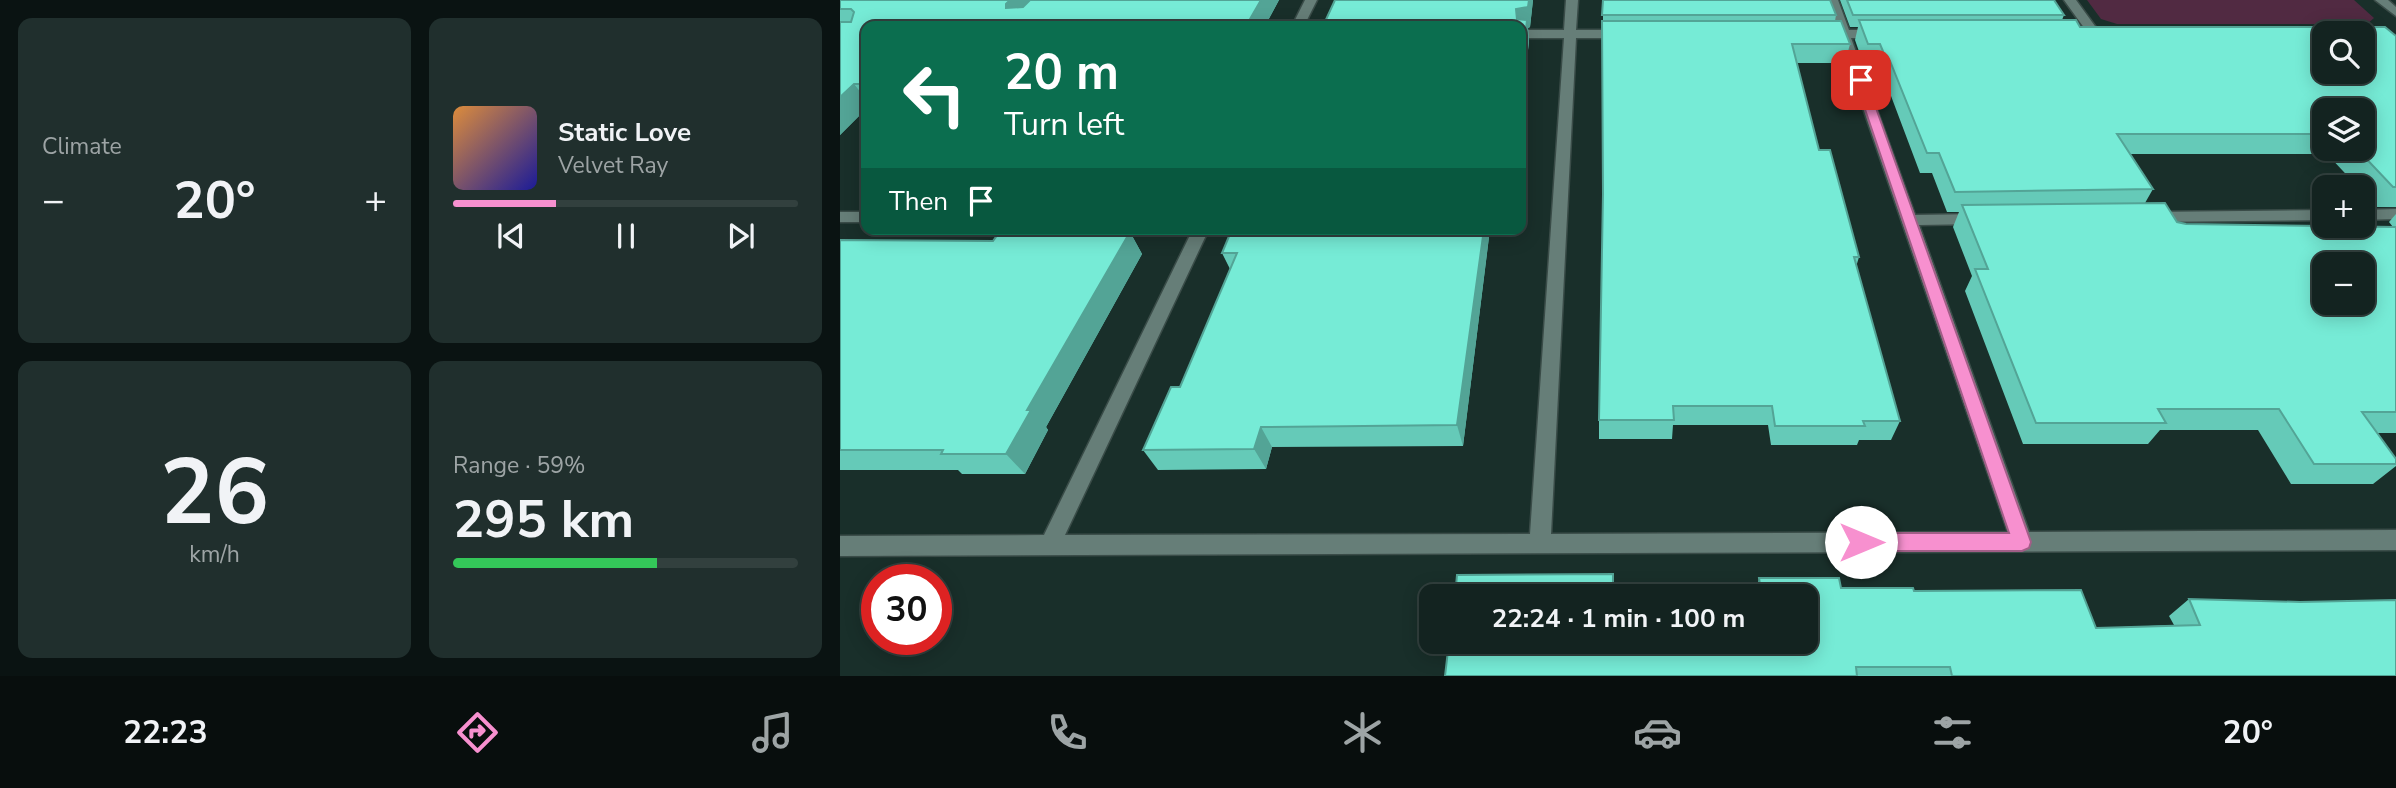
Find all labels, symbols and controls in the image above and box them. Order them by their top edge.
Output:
map controls [2312,21,2375,315]
button: search [2312,21,2375,84]
text: 20 m [1004,39,1119,106]
icon: left [889,49,980,140]
pin [1831,50,1891,110]
icon: arrive [1842,61,1880,99]
button: layers [2312,98,2375,161]
text: Turn left [1004,103,1124,146]
text: Static Love [558,115,691,150]
text: Climate [42,131,122,162]
text: Velvet Ray [558,150,668,181]
text: 20° [173,165,256,236]
text: − [42,175,65,226]
text: + [364,175,387,226]
button: + [2312,175,2375,238]
icon: arrive [962,182,1000,220]
text: Then [889,184,948,219]
icon: previous [492,217,530,255]
icon: pause [607,217,645,255]
icon: next [722,217,760,255]
button: − [2312,252,2375,315]
text: 26 [160,431,269,555]
text: Range · 59% [453,450,585,481]
text: 295 km [453,484,634,555]
position arrow [1824,505,1898,579]
text: km/h [189,539,240,570]
speed limit sign: 30 [861,564,952,655]
text: 22:24 · 1 min · 100 m [1492,601,1745,636]
icon: directions [453,708,502,757]
icon: music [748,708,797,757]
icon: phone [1043,708,1092,757]
icon: climate [1338,708,1387,757]
icon: car [1633,708,1682,757]
icon: filters [1928,708,1977,757]
text: 22:23 [123,711,208,754]
text: 20° [2222,711,2273,754]

